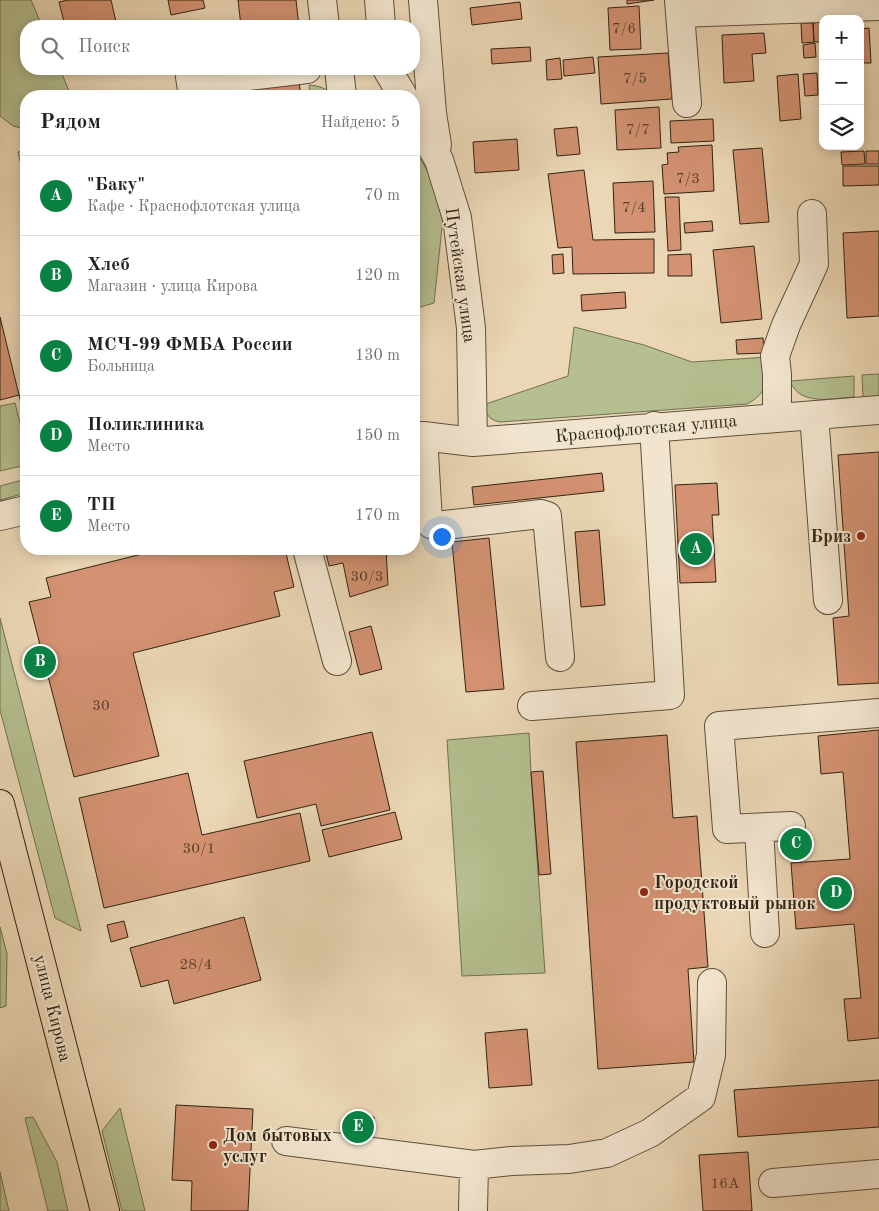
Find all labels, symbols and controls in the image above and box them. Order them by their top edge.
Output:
map controls [819,15,864,150]
button: + [819,15,864,60]
search box [20,20,420,75]
house number: 7/6 [612,22,636,37]
icon: search [38,34,66,62]
text: Поиск [78,38,130,57]
button: − [819,60,864,105]
house number: 7/5 [623,72,647,87]
button: layers [819,105,864,150]
text: Рядом [40,112,101,133]
text: Найдено: 5 [321,115,400,131]
house number: 7/7 [626,123,650,138]
house number: 7/3 [676,172,700,187]
text: "Баку" [87,176,145,195]
text: A [50,188,62,204]
text: 70 m [364,188,400,204]
text: Кафе · Краснофлотская улица [87,199,300,215]
house number: 7/4 [622,201,646,216]
street label: Путейская улица [442,206,478,344]
text: Хлеб [87,256,130,275]
text: B [50,268,62,284]
text: 120 m [355,268,400,284]
text: Магазин · улица Кирова [87,279,258,295]
text: МСЧ-99 ФМБА России [87,336,293,355]
text: C [51,348,61,364]
text: 130 m [355,348,400,364]
text: Больница [87,359,155,375]
street label: Краснофлотская улица [554,412,738,447]
text: Поликлиника [87,416,204,435]
text: D [50,428,62,444]
text: 150 m [355,428,400,444]
text: Место [87,439,130,455]
text: ТП [87,496,116,515]
text: E [50,508,62,524]
text: 170 m [355,508,400,524]
text: Место [87,519,130,535]
your location [429,524,455,550]
place label: Бриз [810,528,851,546]
pin: A [680,530,712,568]
marker: Бриз [855,530,867,542]
house number: 30/3 [351,570,383,585]
pin: B [24,643,56,681]
house number: 30 [92,699,110,714]
pin: C [780,825,812,863]
house number: 30/1 [183,842,215,857]
place label: Городской продуктовый рынок [654,874,816,913]
pin: D [820,874,852,912]
marker: Городской продуктовый рынок [638,886,650,898]
street label: улица Кирова [30,953,74,1064]
house number: 28/4 [180,958,212,973]
pin: E [342,1108,374,1146]
place label: Дом бытовых услуг [223,1127,332,1166]
marker: Дом бытовых услуг [207,1139,219,1151]
house number: 16А [711,1177,740,1192]

